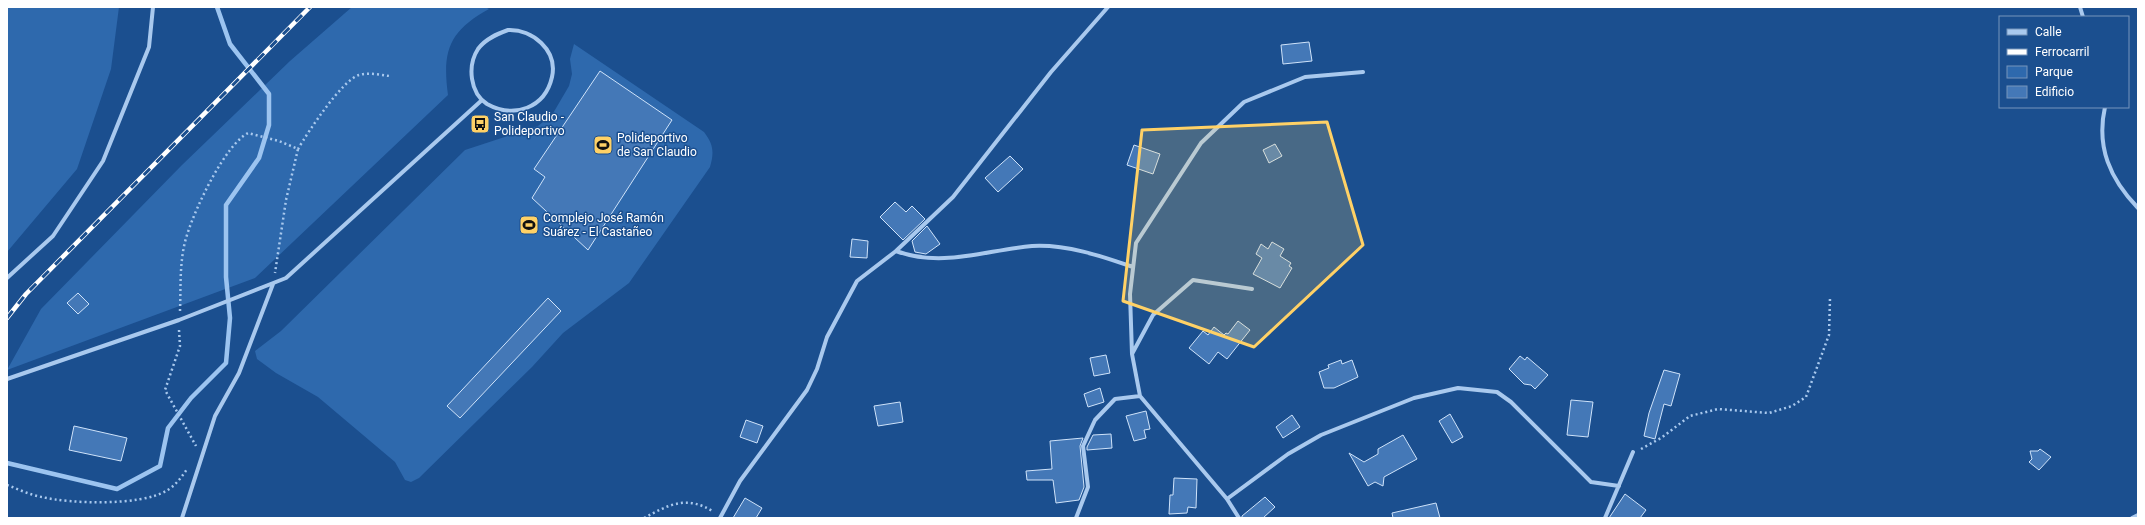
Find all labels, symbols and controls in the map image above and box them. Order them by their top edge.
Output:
legend [1999,16,2129,108]
text: Calle [2035,25,2062,39]
text: Ferrocarril [2035,45,2090,59]
text: Parque [2035,65,2073,79]
text: Edificio [2035,85,2074,99]
place label: San Claudio - Polideportivo [494,110,565,138]
bus stop icon: San Claudio - Polideportivo [469,113,491,135]
place label: Polideportivo de San Claudio [617,131,697,159]
sports icon: Polideportivo de San Claudio [592,134,614,156]
place label: Complejo José Ramón Suárez - El Castañeo [543,211,664,239]
sports icon: Complejo José Ramón Suárez - El Castañeo [518,214,540,236]

